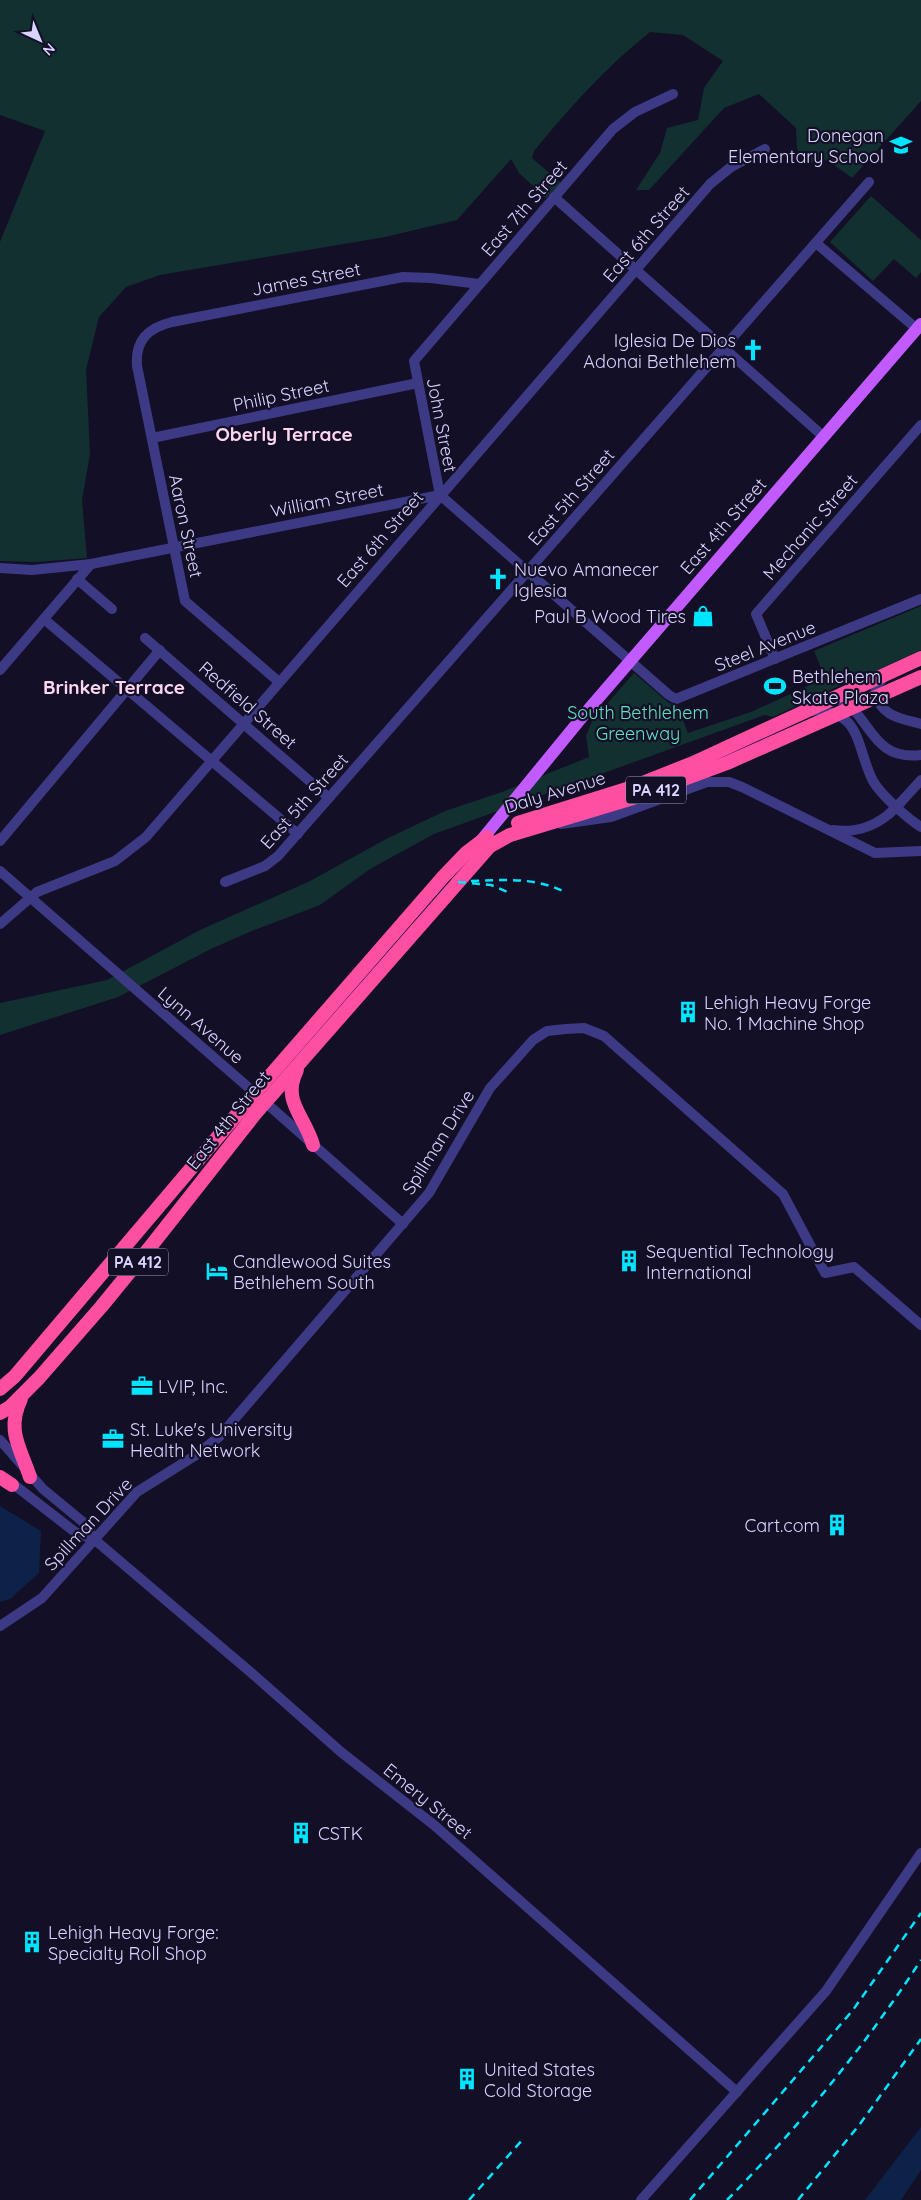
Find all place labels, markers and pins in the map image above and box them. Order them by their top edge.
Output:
place label: Donegan Elementary School [728,124,884,168]
school or university icon: Donegan Elementary School [888,132,914,158]
place label: Iglesia De Dios Adonai Bethlehem [583,329,736,373]
church icon: Iglesia De Dios Adonai Bethlehem [740,337,766,363]
place label: Nuevo Amanecer Iglesia [514,558,659,602]
church icon: Nuevo Amanecer Iglesia [485,566,511,592]
shop icon: Paul B Wood Tires [690,603,716,629]
place label: Paul B Wood Tires [534,605,686,628]
place label: Bethlehem Skate Plaza [792,665,889,709]
sports icon: Bethlehem Skate Plaza [762,673,788,699]
place label: Lehigh Heavy Forge No. 1 Machine Shop [704,991,871,1035]
building icon: Lehigh Heavy Forge No. 1 Machine Shop [675,999,701,1025]
place label: Sequential Technology International [646,1240,834,1284]
building icon: Sequential Technology International [616,1248,642,1274]
place label: Candlewood Suites Bethlehem South [233,1250,391,1294]
hotel icon: Candlewood Suites Bethlehem South [204,1258,230,1284]
office icon: LVIP, Inc. [129,1373,155,1399]
place label: LVIP, Inc. [158,1375,228,1398]
place label: St. Luke's University Health Network [130,1418,293,1462]
office icon: St. Luke's University Health Network [100,1426,126,1452]
building icon: Cart.com [824,1512,850,1538]
place label: Cart.com [744,1514,820,1537]
building icon: CSTK [288,1820,314,1846]
place label: CSTK [318,1822,363,1845]
place label: Lehigh Heavy Forge: Specialty Roll Shop [48,1921,219,1965]
building icon: Lehigh Heavy Forge: Specialty Roll Shop [19,1929,45,1955]
place label: United States Cold Storage [484,2058,595,2102]
building icon: United States Cold Storage [454,2066,480,2092]

